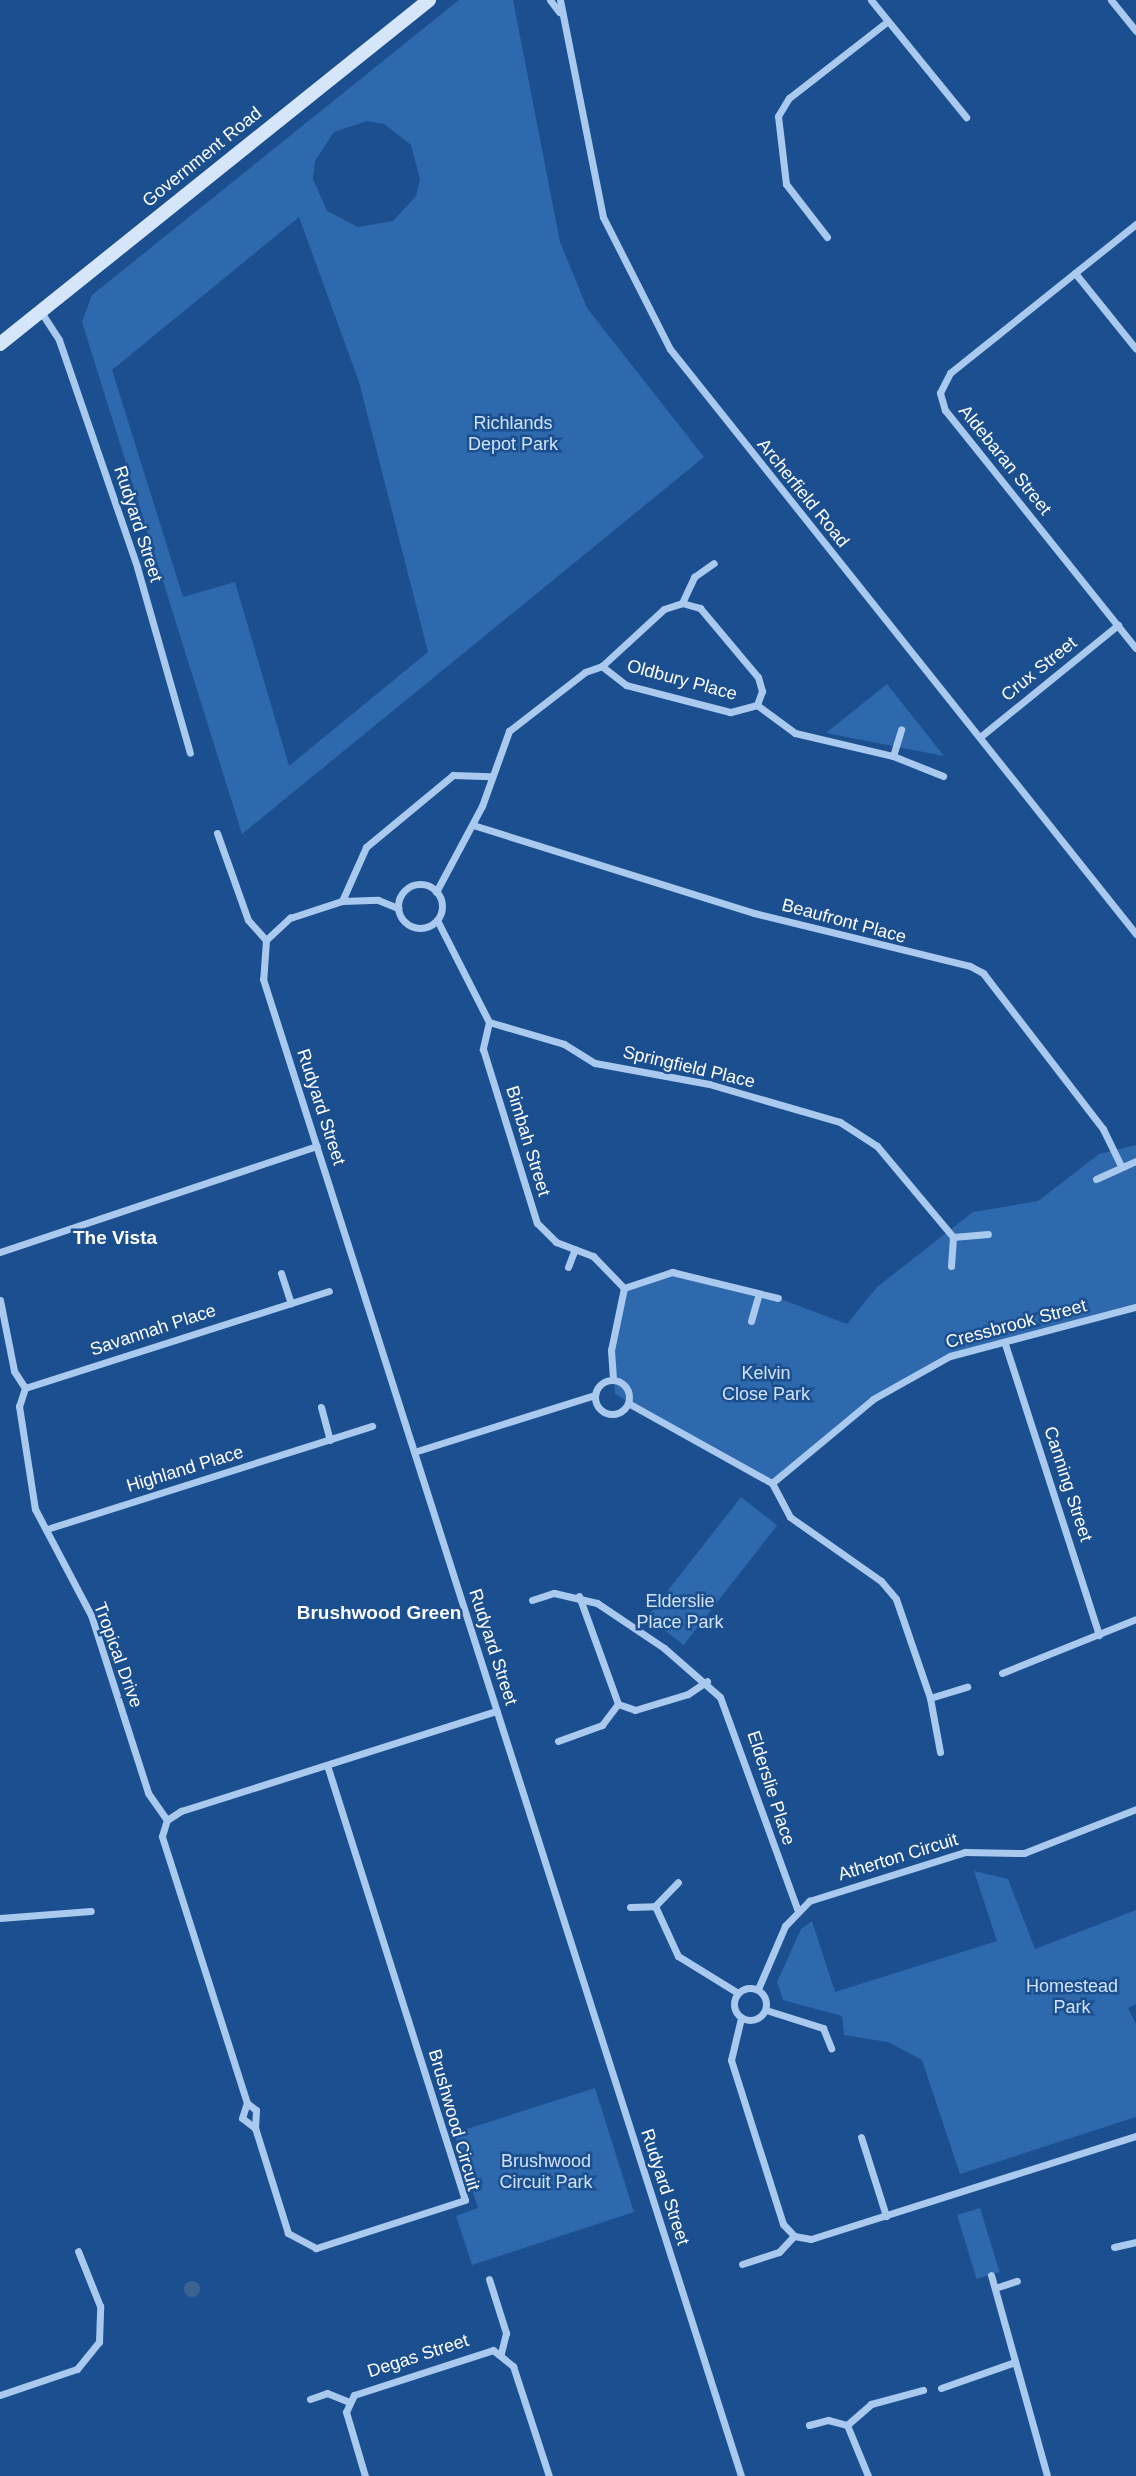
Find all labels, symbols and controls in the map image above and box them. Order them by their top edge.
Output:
street label: Government Road [138,102,266,212]
street label: Aldebaran Street [954,401,1056,519]
park label: Richlands Depot Park [468,413,558,456]
street label: Archerfield Road [752,434,854,552]
street label: Rudyard Street [109,463,167,585]
street label: Crux Street [997,632,1081,706]
street label: Oldbury Place [625,655,739,705]
street label: Beaufront Place [779,894,909,948]
street label: Springfield Place [621,1041,757,1093]
street label: Rudyard Street [292,1046,350,1168]
street label: Bimbah Street [501,1083,555,1199]
district label: The Vista [73,1227,157,1249]
street label: Cressbrook Street [943,1295,1089,1353]
street label: Savannah Place [87,1299,219,1361]
park label: Kelvin Close Park [722,1363,810,1406]
street label: Canning Street [1039,1424,1097,1544]
street label: Highland Place [124,1441,246,1497]
street label: Rudyard Street [464,1586,522,1708]
park label: Elderslie Place Park [636,1591,724,1634]
street label: Tropical Drive [89,1599,147,1711]
district label: Brushwood Green [297,1602,461,1624]
street label: Elderslie Place [742,1728,800,1848]
street label: Atherton Circuit [836,1829,960,1885]
park label: Homestead Park [1026,1976,1118,2018]
street label: Brushwood Circuit [423,2047,485,2193]
street label: Rudyard Street [636,2126,694,2248]
park label: Brushwood Circuit Park [499,2151,593,2194]
street label: Degas Street [365,2329,471,2383]

